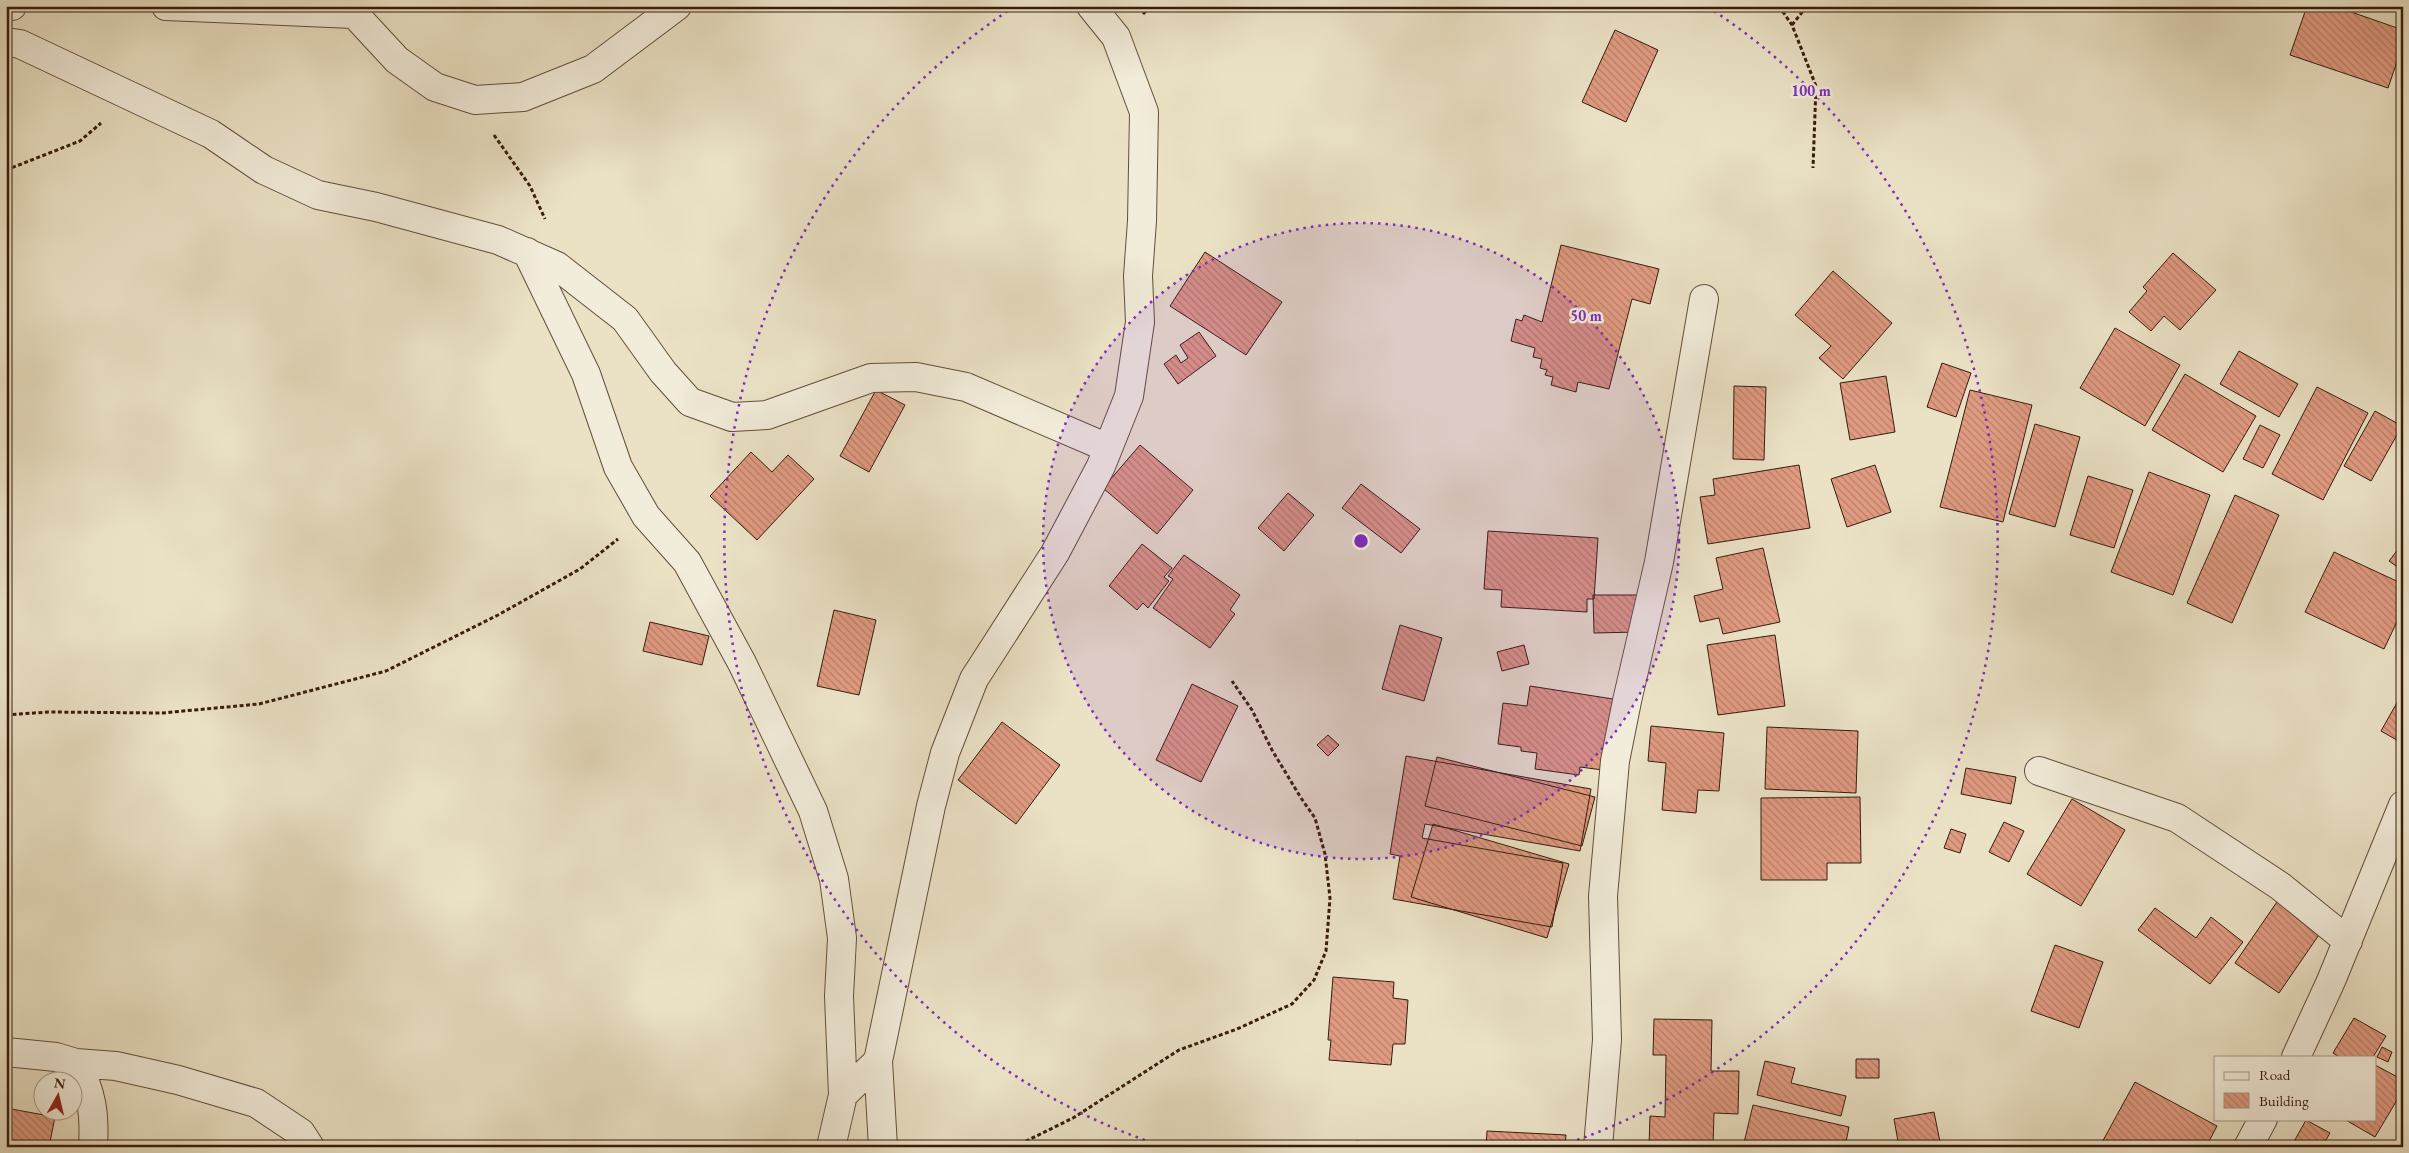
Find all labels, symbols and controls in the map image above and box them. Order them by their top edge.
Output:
text: 100 m [1791,81,1831,100]
text: 50 m [1570,306,1602,325]
centre of rings [1352,532,1370,550]
legend [2214,1056,2376,1120]
text: Road [2259,1065,2291,1084]
north arrow [32,1070,82,1120]
text: N [53,1073,67,1093]
text: Building [2259,1091,2309,1110]

